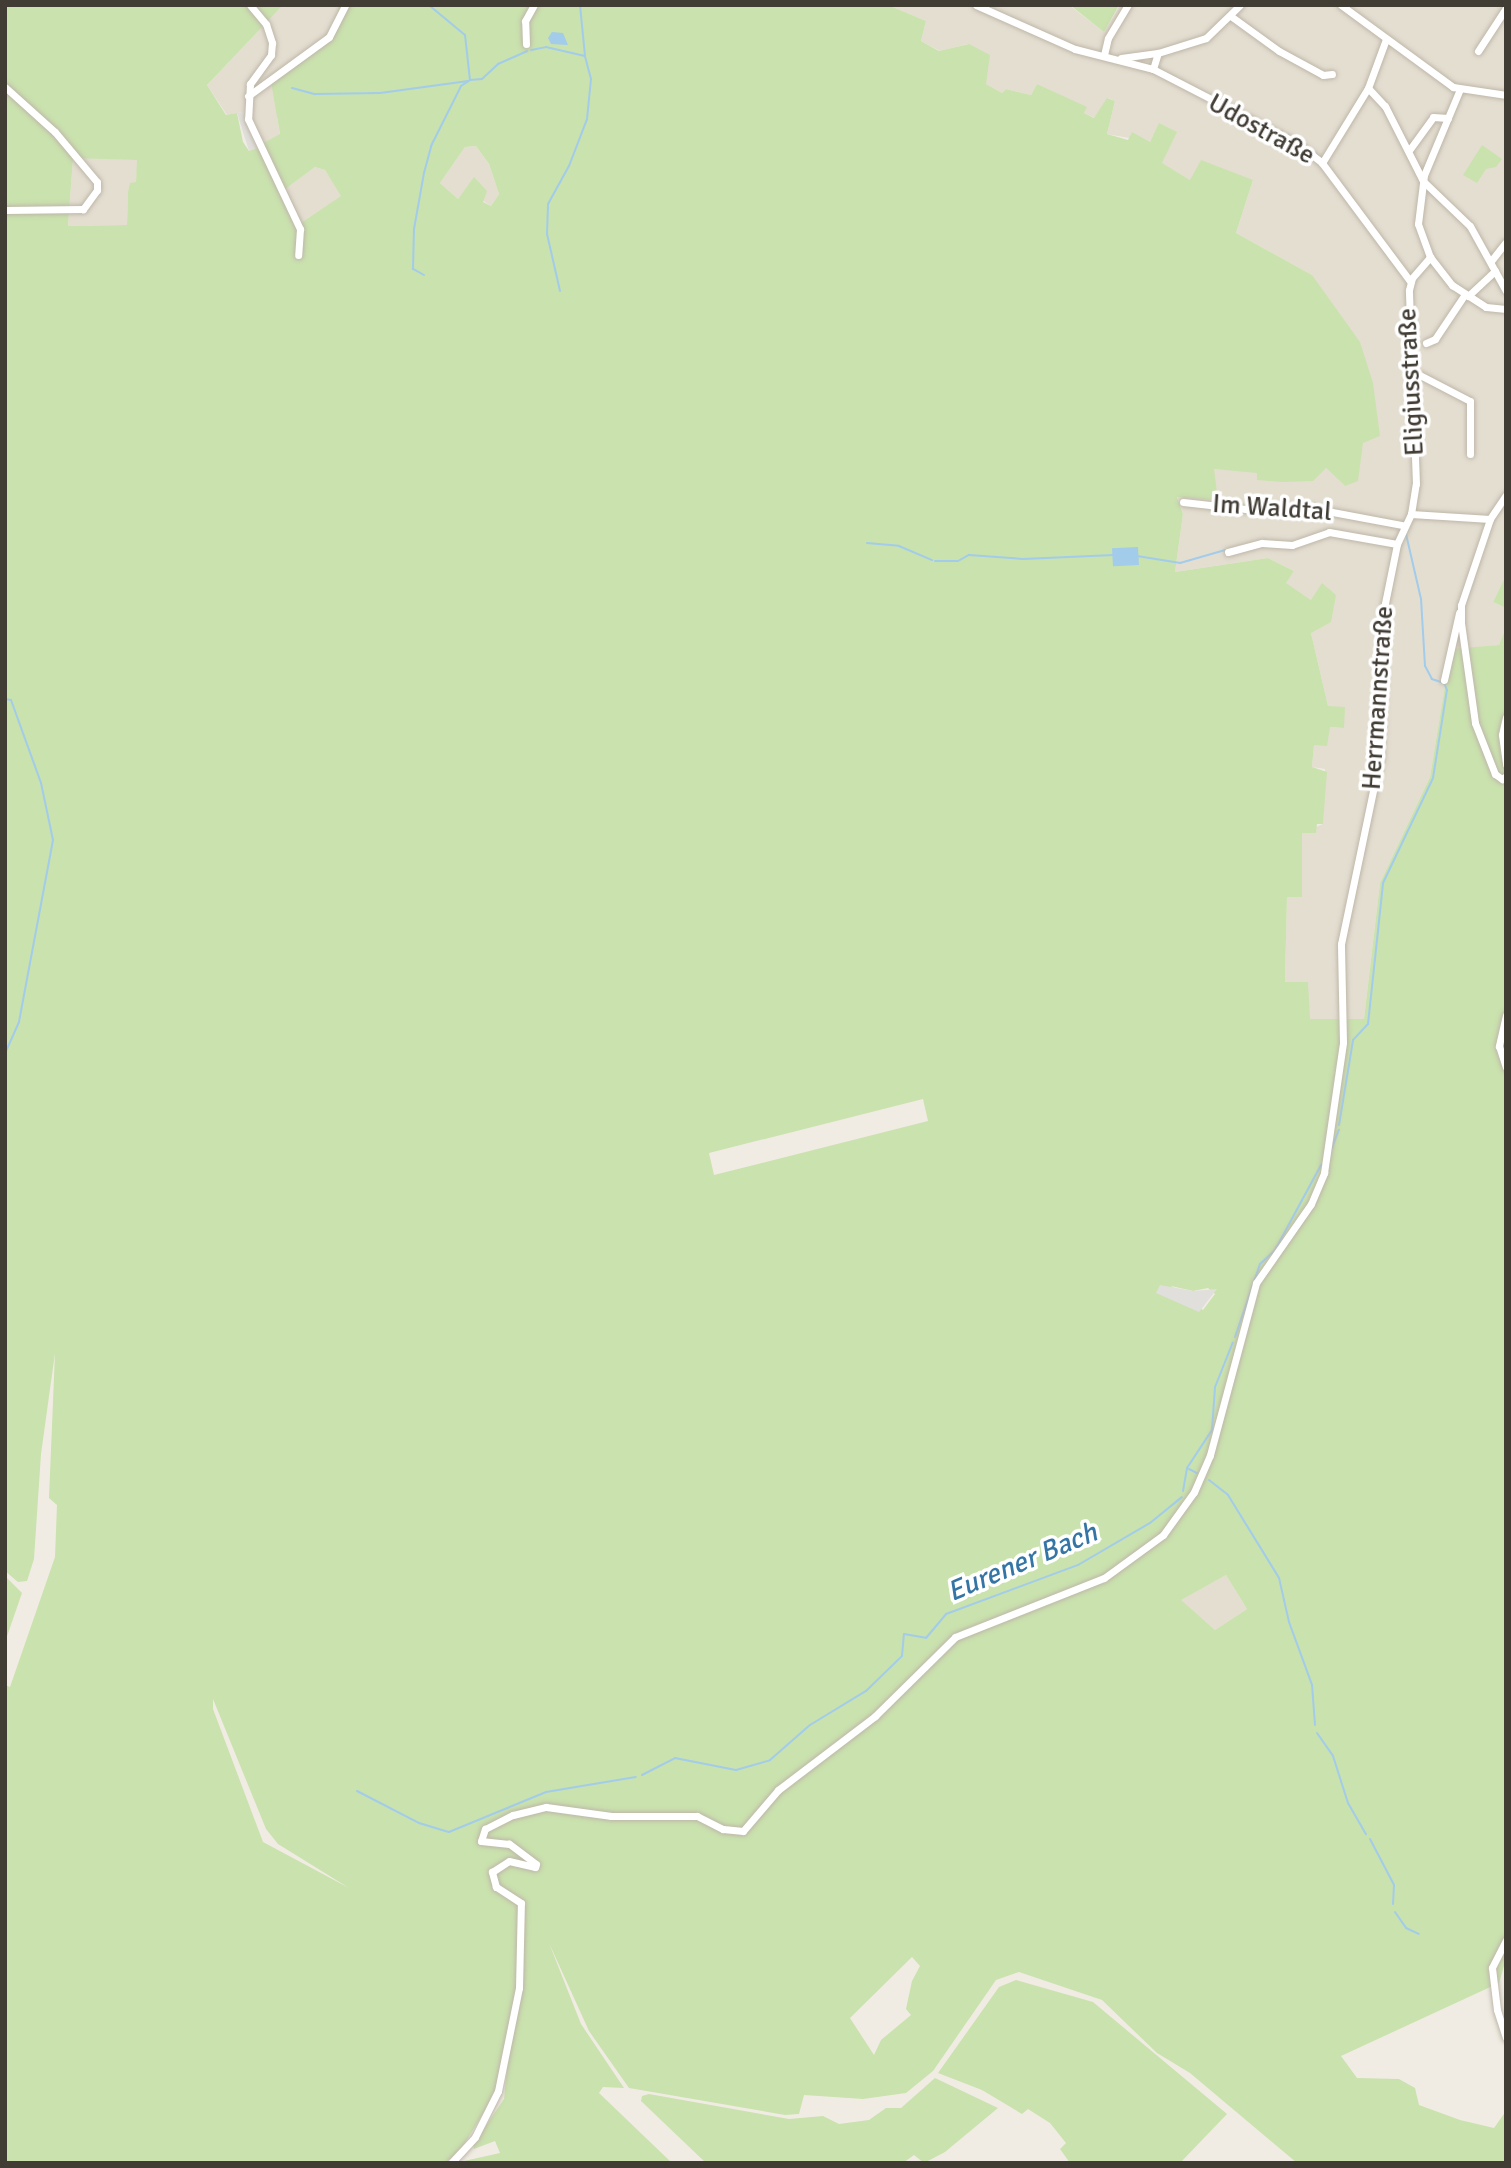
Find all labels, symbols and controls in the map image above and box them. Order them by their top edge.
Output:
street label: Udostraße [1202,88,1320,172]
street label: Eligiusstraße [1393,307,1431,457]
street label: Im Waldtal [1211,489,1333,529]
street label: Herrmannstraße [1357,605,1401,791]
water label: Eurener Bach [942,1515,1102,1609]

